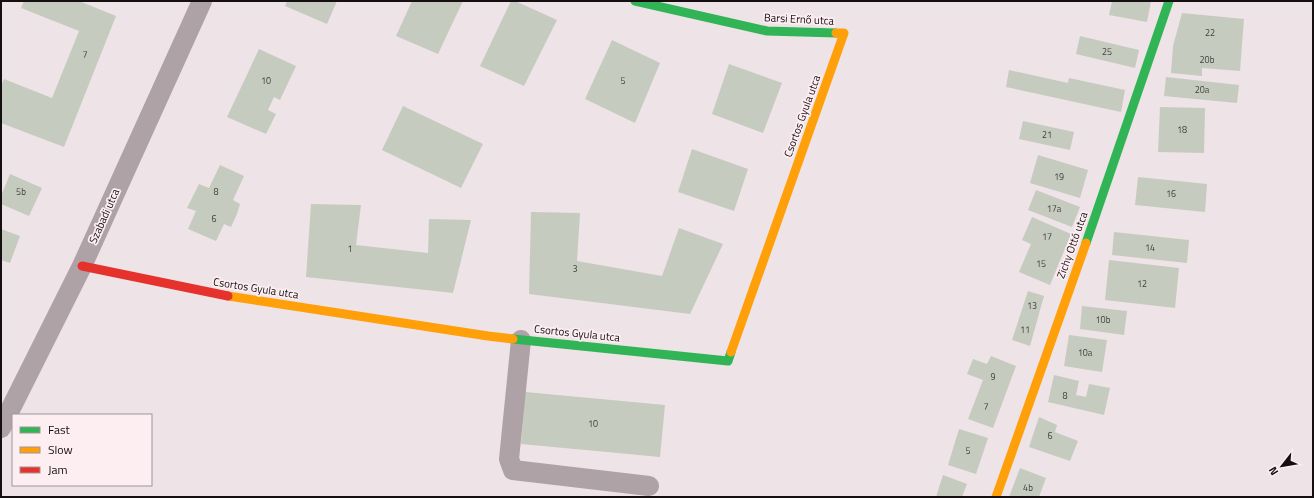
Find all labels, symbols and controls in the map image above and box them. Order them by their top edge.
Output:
street label: Barsi Ernő utca [764,9,835,29]
house number: 22 [1205,26,1215,39]
house number: 25 [1102,45,1112,58]
house number: 7 [82,48,88,61]
house number: 20b [1200,53,1215,66]
street label: Csortos Gyula utca [780,72,824,159]
house number: 10 [261,74,271,87]
house number: 5 [620,74,626,87]
house number: 20a [1195,83,1210,96]
house number: 18 [1177,123,1187,136]
house number: 21 [1042,128,1052,141]
house number: 19 [1054,170,1064,183]
house number: 5b [16,185,26,198]
house number: 8 [213,185,219,198]
street label: Szabadi utca [85,186,123,246]
house number: 16 [1166,187,1176,200]
house number: 17a [1047,202,1062,215]
street label: Zichy Ottó utca [1053,209,1092,281]
house number: 6 [211,212,217,225]
house number: 17 [1042,230,1052,243]
house number: 14 [1145,241,1155,254]
house number: 1 [347,242,353,255]
house number: 15 [1036,257,1046,270]
house number: 3 [572,262,578,275]
street label: Csortos Gyula utca [212,273,300,303]
house number: 12 [1137,277,1147,290]
house number: 13 [1027,299,1037,312]
house number: 10b [1096,313,1111,326]
street label: Csortos Gyula utca [533,321,621,346]
house number: 11 [1020,323,1030,336]
house number: 10a [1078,346,1093,359]
house number: 9 [990,370,996,383]
house number: 8 [1062,389,1068,402]
house number: 7 [983,400,989,413]
legend [12,414,152,486]
house number: 10 [588,417,598,430]
text: Fast [48,420,71,439]
house number: 6 [1047,429,1053,442]
text: Slow [48,440,73,459]
house number: 5 [965,444,971,457]
north arrow [1262,446,1302,486]
text: Jam [48,460,68,479]
text: N [1265,464,1282,479]
house number: 4b [1023,481,1033,494]

